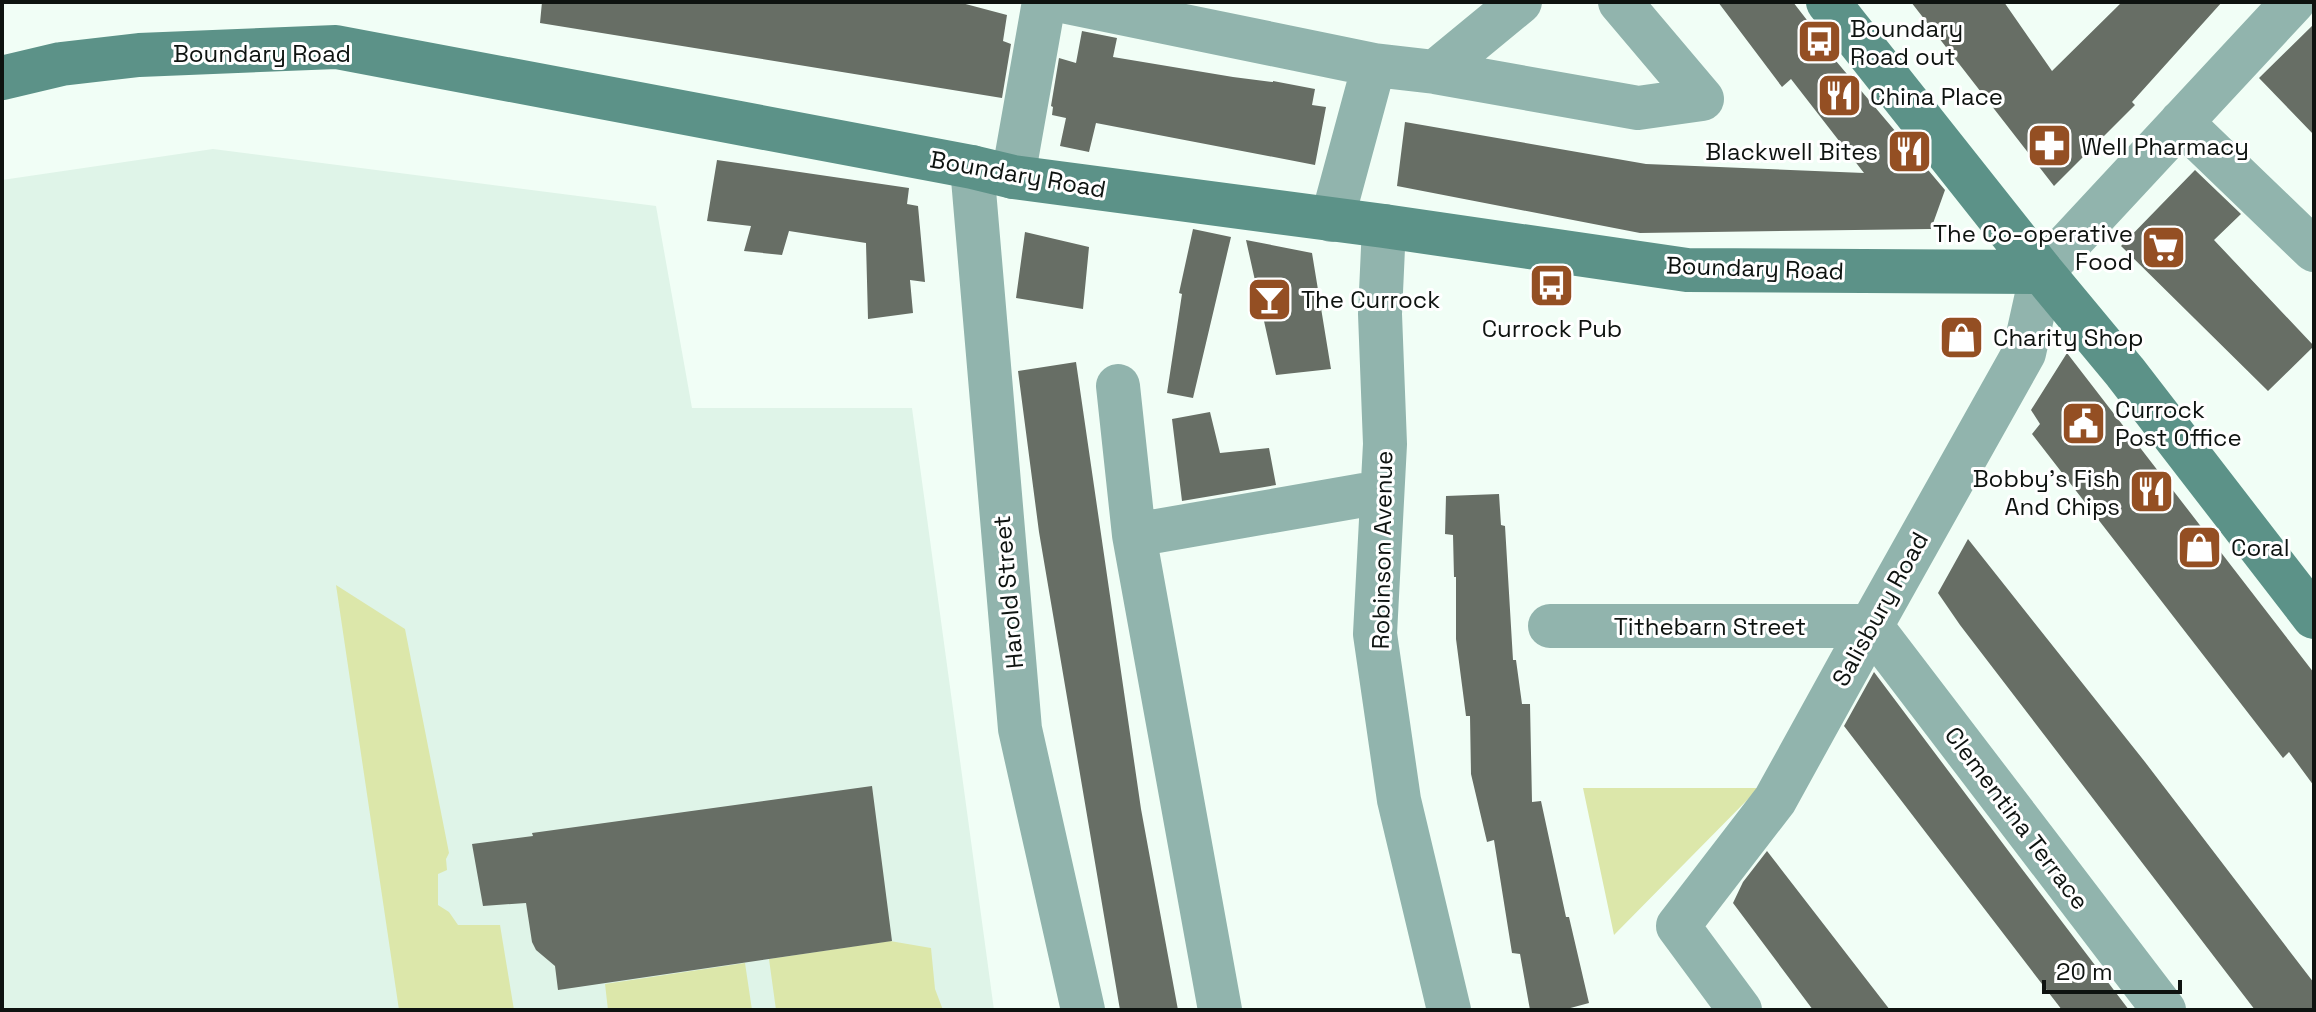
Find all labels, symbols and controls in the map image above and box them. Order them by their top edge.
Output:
place label: Boundary Road out [1850,13,1963,72]
bus stop icon: Boundary Road out [1795,18,1843,66]
street label: Boundary Road [173,38,351,69]
restaurant icon: China Place [1815,72,1863,120]
place label: China Place [1870,81,2003,112]
pharmacy icon: Well Pharmacy [2026,122,2074,170]
restaurant icon: Blackwell Bites [1885,127,1933,175]
place label: Well Pharmacy [2081,131,2249,162]
place label: Blackwell Bites [1705,136,1878,167]
street label: Boundary Road [928,143,1108,205]
place label: The Co-operative Food [1933,218,2133,277]
supermarket icon: The Co-operative Food [2140,223,2188,271]
street label: Boundary Road [1665,249,1845,287]
bus stop icon: Currock Pub [1528,262,1576,310]
bar icon: The Currock [1246,275,1294,323]
place label: The Currock [1301,284,1440,315]
place label: Currock Pub [1482,313,1622,344]
shop icon: Charity Shop [1938,313,1986,361]
place label: Charity Shop [1993,322,2143,353]
place label: Currock Post Office [2115,394,2242,453]
public building icon: Currock Post Office [2060,399,2108,447]
street label: Robinson Avenue [1365,450,1399,650]
place label: Bobby's Fish And Chips [1973,463,2120,522]
restaurant icon: Bobby's Fish And Chips [2127,468,2175,516]
street label: Harold Street [986,514,1030,670]
shop icon: Coral [2176,523,2224,571]
street label: Salisbury Road [1825,526,1935,692]
place label: Coral [2231,532,2290,563]
street label: Tithebarn Street [1614,611,1806,642]
street label: Clementina Terrace [1938,720,2096,916]
scale bar [2044,944,2180,994]
text: 20 m [2056,956,2113,987]

